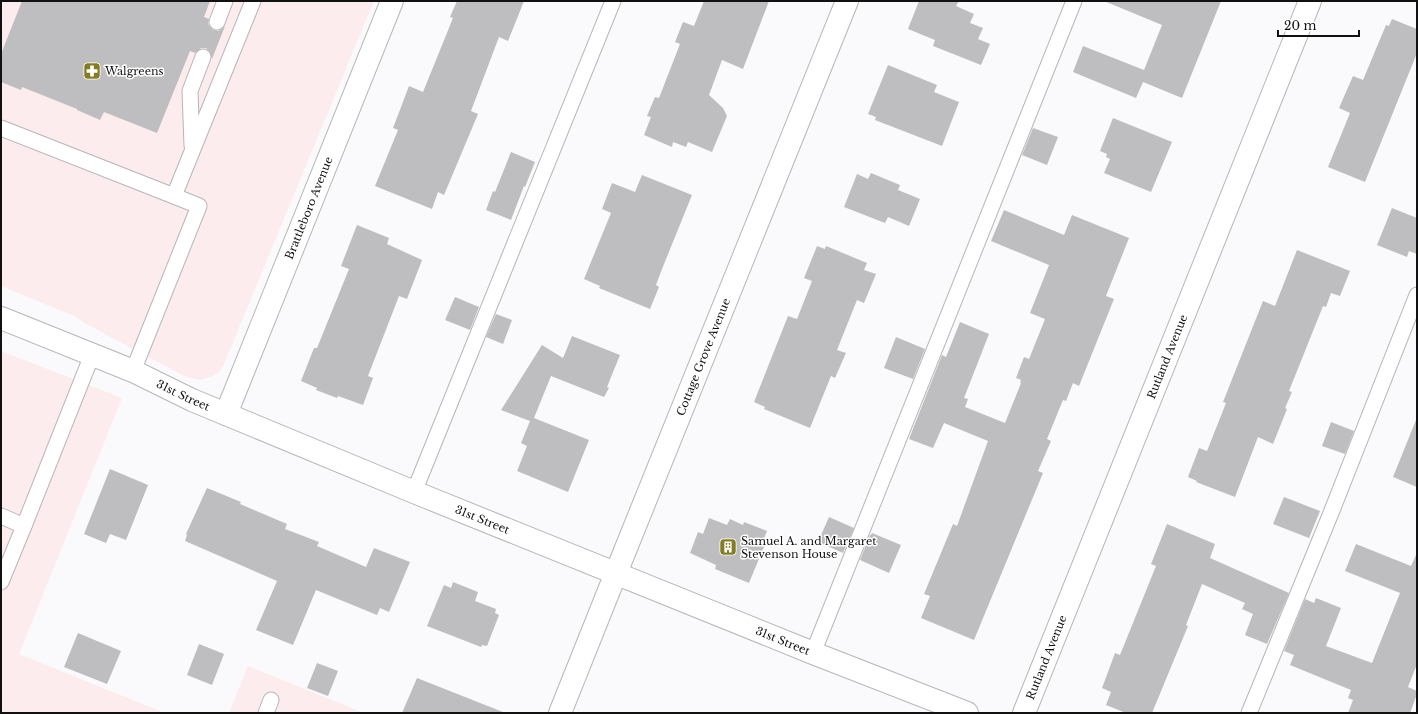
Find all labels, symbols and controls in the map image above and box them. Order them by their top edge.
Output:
scale bar [1278,12,1359,38]
text: 20 m [1284,18,1316,33]
pharmacy icon: Walgreens [82,61,102,81]
place label: Walgreens [104,64,164,78]
street label: Brattleboro Avenue [282,155,336,261]
street label: Cottage Grove Avenue [673,296,733,418]
street label: Rutland Avenue [1144,312,1190,401]
street label: 31st Street [154,377,213,414]
street label: 31st Street [453,502,512,537]
place label: Samuel A. and Margaret Stevenson House [741,534,877,561]
building icon: Samuel A. and Margaret Stevenson House [718,537,738,557]
street label: Rutland Avenue [1023,613,1070,702]
street label: 31st Street [754,624,813,658]

